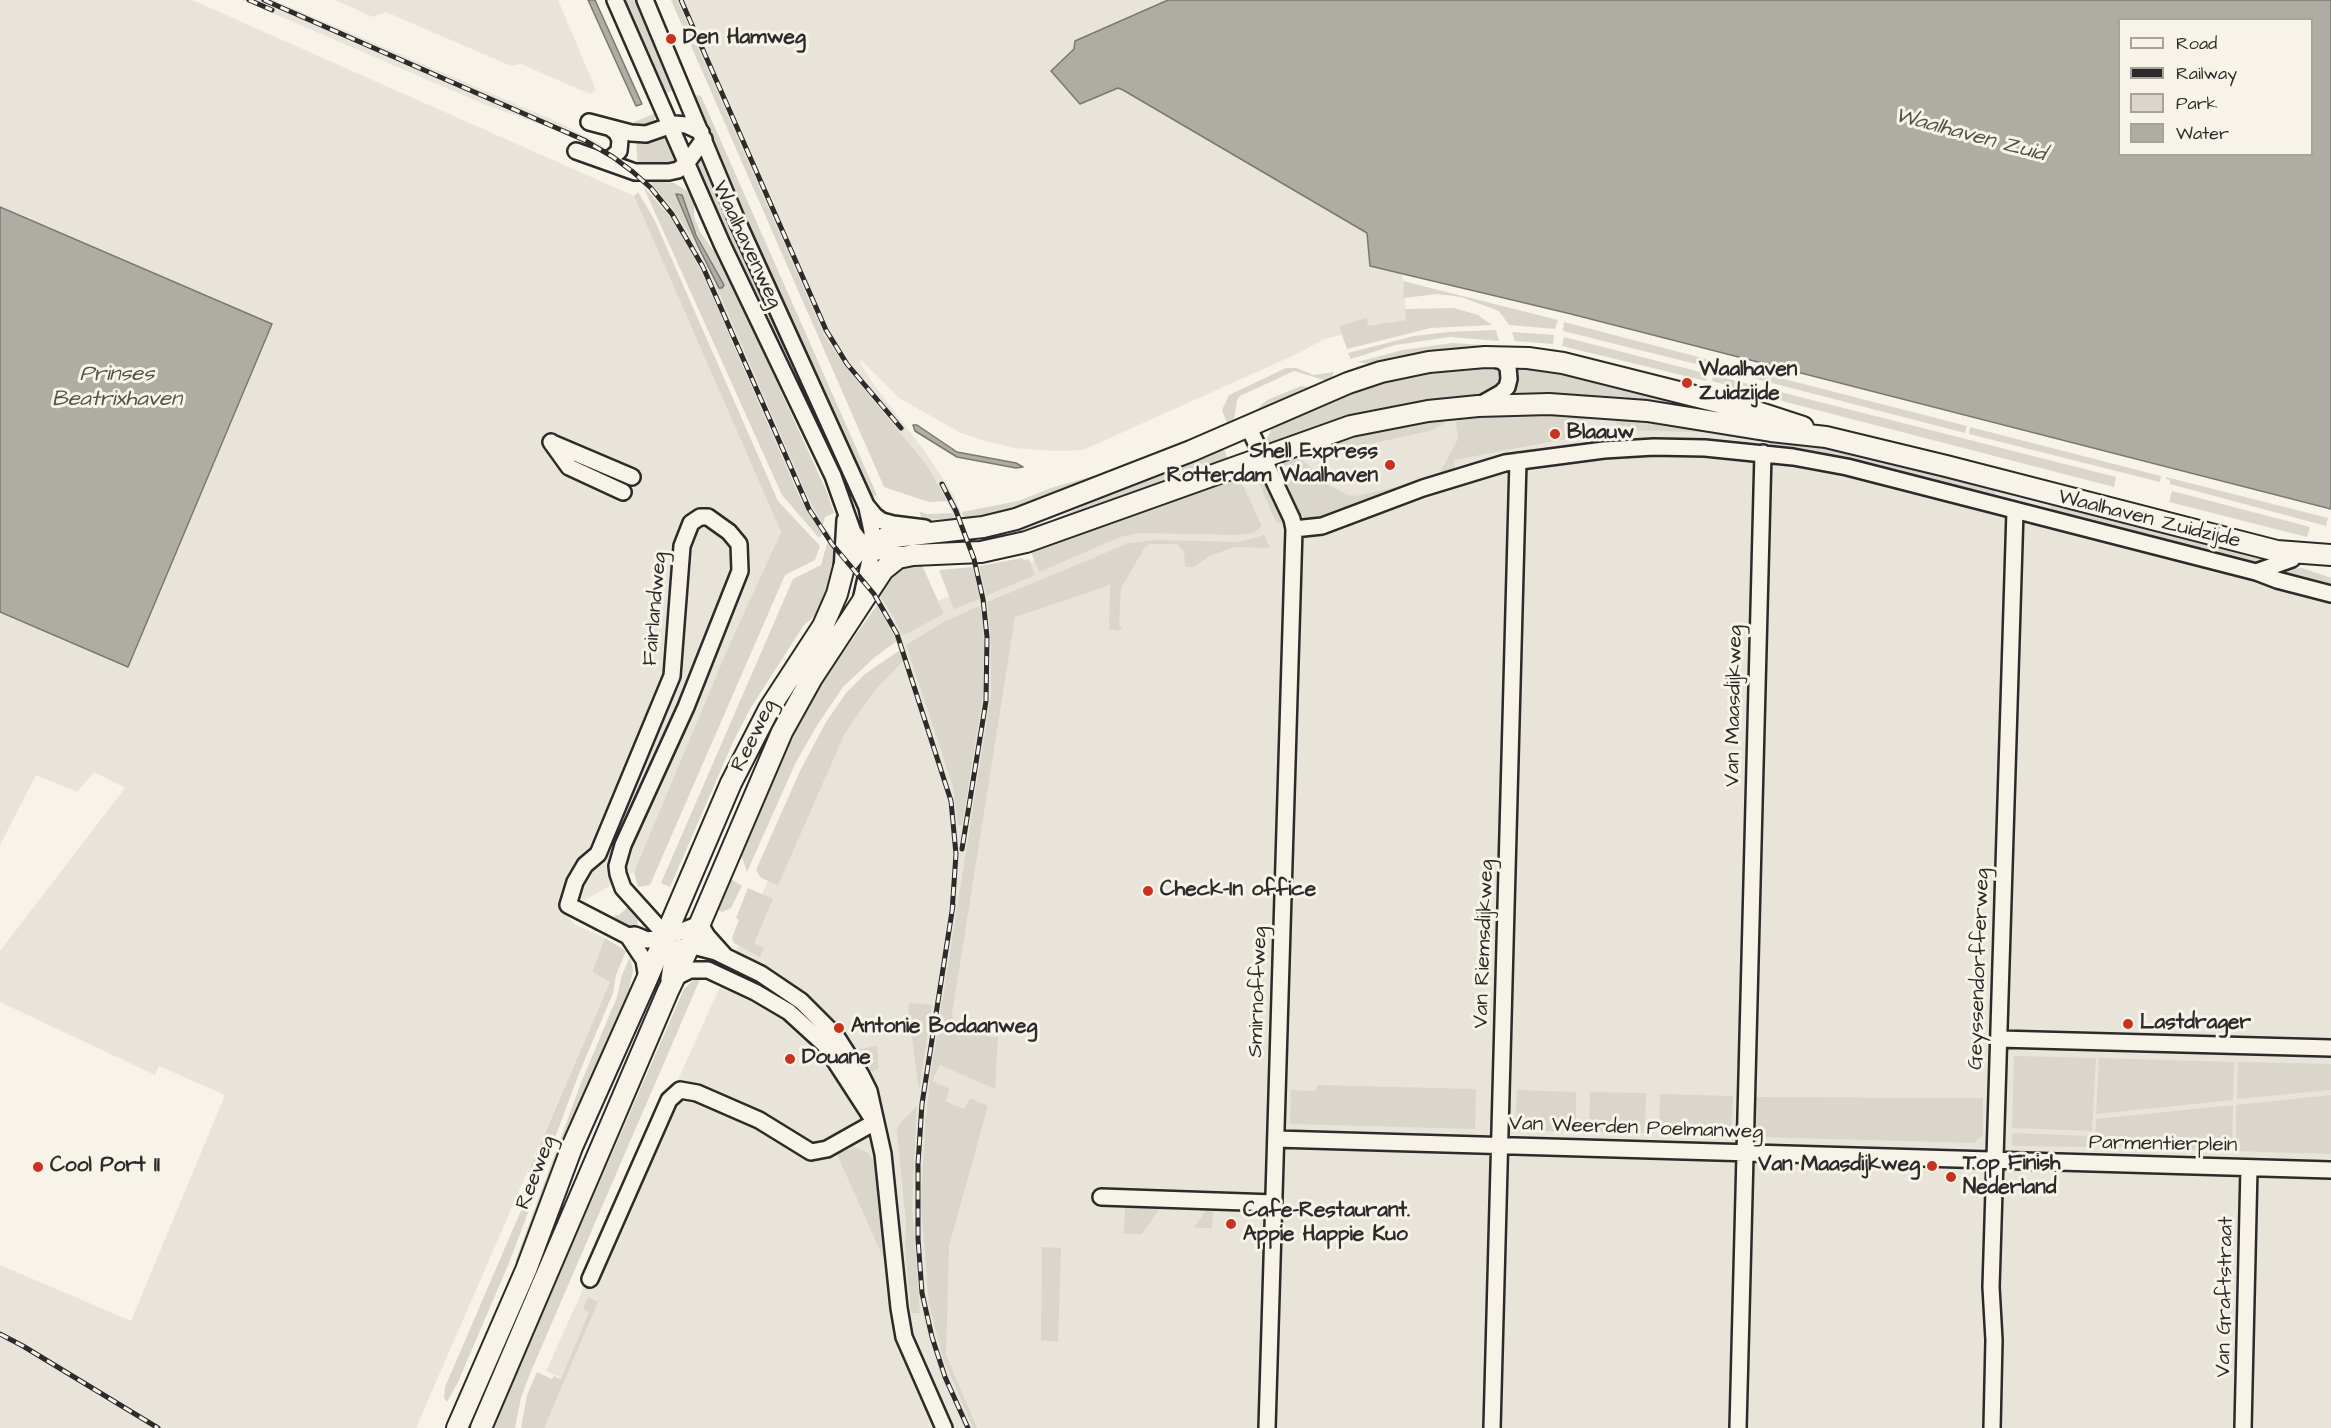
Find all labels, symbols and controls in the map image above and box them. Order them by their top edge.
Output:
legend [2118,18,2313,156]
place label: Den Hamweg [683,26,806,52]
text: Road [2176,31,2217,56]
marker: Den Hamweg [664,32,678,46]
text: Railway [2176,61,2237,86]
text: Park [2176,91,2218,116]
water label: Waalhaven Zuid [1892,103,2048,169]
text: Water [2176,121,2229,146]
street label: Waalhavenweg [706,177,786,313]
place label: Waalhaven Zuidzijde [1699,358,1797,408]
water label: Prinses Beatrixhaven [52,362,182,414]
marker: Waalhaven Zuidzijde [1680,376,1694,390]
place label: Blaauw [1567,421,1634,447]
marker: Blaauw [1548,427,1562,441]
place label: Shell Express Rotterdam Waalhaven [1167,440,1378,490]
marker: Shell Express Rotterdam Waalhaven [1383,458,1397,472]
street label: Waalhaven Zuidzijde [2055,485,2243,555]
street label: Fairlandweg [638,551,674,667]
street label: Van Maasdijkweg [1721,625,1749,787]
street label: Reeweg [727,696,783,776]
street label: Van Riemsdijkweg [1469,859,1501,1029]
street label: Geyssendorfferweg [1964,868,1996,1070]
place label: Check-In office [1160,878,1316,904]
marker: Check-In office [1141,884,1155,898]
street label: Smirnoffweg [1244,926,1274,1058]
place label: Lastdrager [2140,1011,2251,1037]
place label: Antonie Bodaanweg [851,1015,1037,1041]
marker: Lastdrager [2121,1017,2135,1031]
marker: Antonie Bodaanweg [832,1021,846,1035]
place label: Douane [802,1046,871,1072]
marker: Douane [783,1052,797,1066]
street label: Van Weerden Poelmanweg [1508,1112,1764,1146]
street label: Parmentierplein [2089,1131,2237,1159]
street label: Reeweg [511,1133,563,1213]
place label: Top Finish Nederland [1963,1152,2060,1202]
place label: Van Maasdijkweg [1758,1153,1920,1179]
place label: Cool Port II [50,1154,160,1180]
marker: Van Maasdijkweg [1925,1159,1939,1173]
marker: Cool Port II [31,1160,45,1174]
marker: Top Finish Nederland [1944,1170,1958,1184]
place label: Cafe-Restaurant. Appie Happie Kuo [1243,1199,1410,1249]
street label: Van Graftstraat [2212,1216,2240,1378]
marker: Cafe-Restaurant. Appie Happie Kuo [1224,1217,1238,1231]

